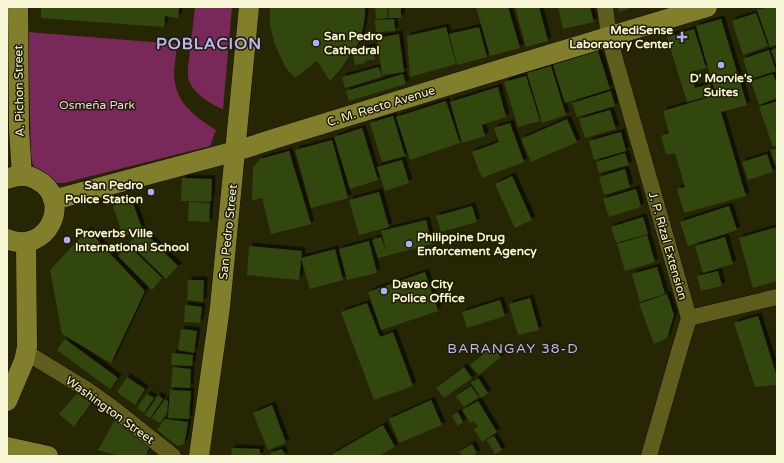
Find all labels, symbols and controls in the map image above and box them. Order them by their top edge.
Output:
place label: MediSense Laboratory Center [569,23,673,52]
place label: San Pedro Cathedral [324,29,383,57]
marker: MediSense Laboratory Center [676,31,688,43]
district label: POBLACION [156,34,262,54]
marker: San Pedro Cathedral [311,38,321,48]
street label: A. Pichon Street [11,45,27,137]
marker: D' Morvie's Suites [716,60,726,70]
place label: D' Morvie's Suites [690,71,753,99]
street label: C. M. Recto Avenue [325,83,437,129]
park label: Osmeña Park [59,98,135,112]
place label: San Pedro Police Station [65,178,143,206]
street label: San Pedro Street [216,183,240,280]
marker: San Pedro Police Station [146,187,156,197]
street label: J. P. Rizal Extension [646,190,690,302]
place label: Proverbs Ville International School [75,226,189,254]
place label: Philippine Drug Enforcement Agency [417,230,537,259]
marker: Proverbs Ville International School [62,235,72,245]
marker: Philippine Drug Enforcement Agency [404,239,414,249]
place label: Davao City Police Office [392,277,465,305]
marker: Davao City Police Office [379,286,389,296]
district label: BARANGAY 38-D [447,340,579,357]
street label: Washington Street [63,373,157,447]

